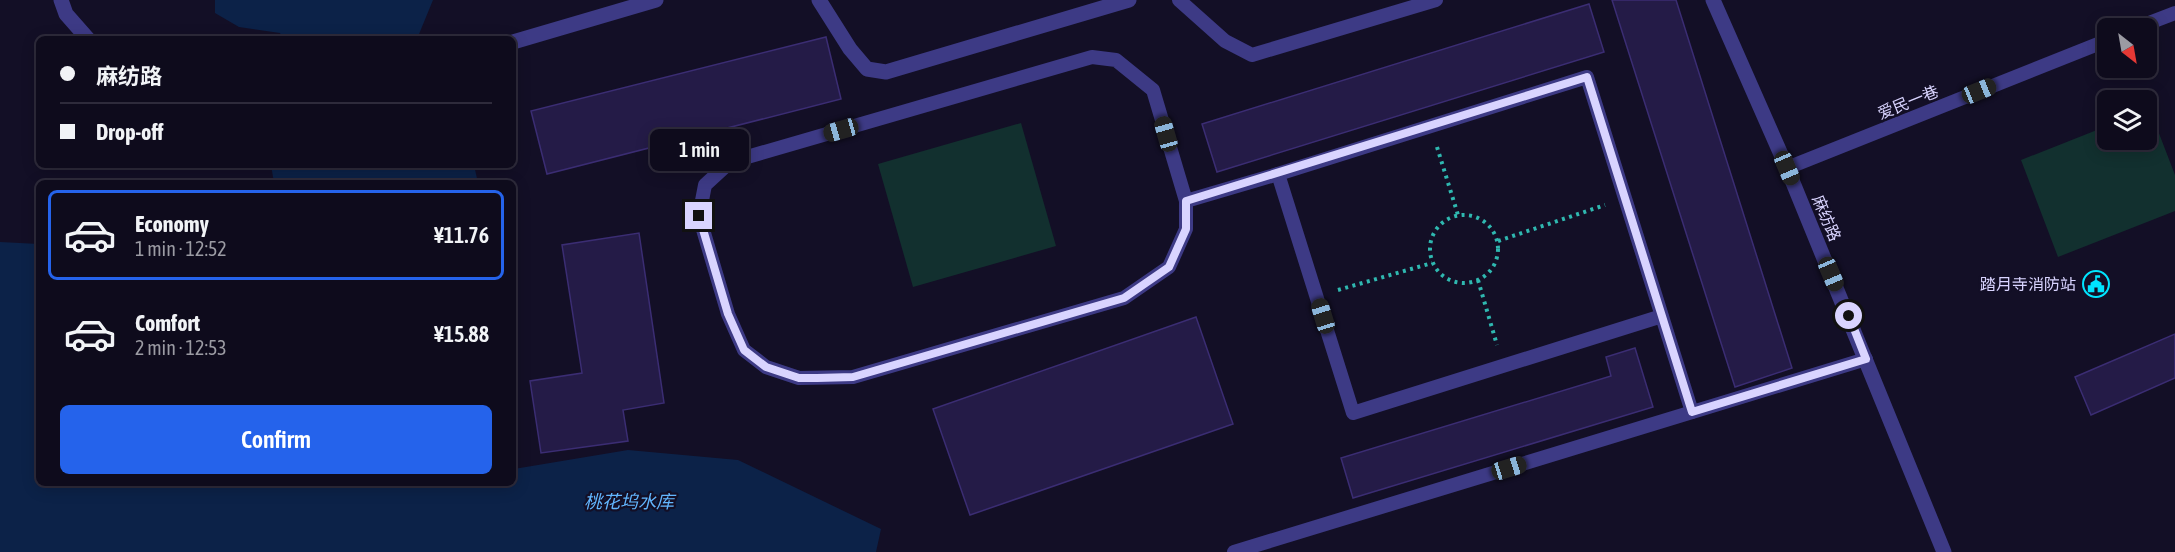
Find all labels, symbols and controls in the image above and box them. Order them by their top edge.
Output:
north arrow [2097,18,2157,78]
map controls [2097,18,2157,150]
text: 麻纺路 [96,63,162,89]
car [1959,76,1999,106]
street label: 爱民一巷 [1875,82,1941,122]
button: layers [2097,90,2157,150]
car [1152,114,1180,154]
car [821,116,861,144]
text: Drop-off [96,119,163,145]
callout: 1 min [650,129,748,171]
text: 1 min [679,138,720,161]
car [1772,148,1802,188]
street label: 麻纺路 [1809,192,1845,244]
route end [685,202,712,229]
icon: car [63,208,117,262]
text: Economy [135,211,209,237]
text: ¥11.76 [434,222,489,248]
text: 1 min · 12:52 [135,237,227,260]
car [1816,254,1846,294]
public building icon: 踏月寺消防站 [2081,269,2111,299]
place label: 踏月寺消防站 [1980,275,2076,293]
car [1309,296,1337,336]
route start [1835,302,1862,329]
icon: car [63,307,117,361]
text: Comfort [135,310,200,336]
text: ¥15.88 [434,321,489,347]
text: 2 min · 12:53 [135,336,227,359]
button: Confirm [60,405,492,474]
car [1489,454,1529,482]
water label: 桃花坞水库 [584,491,677,512]

